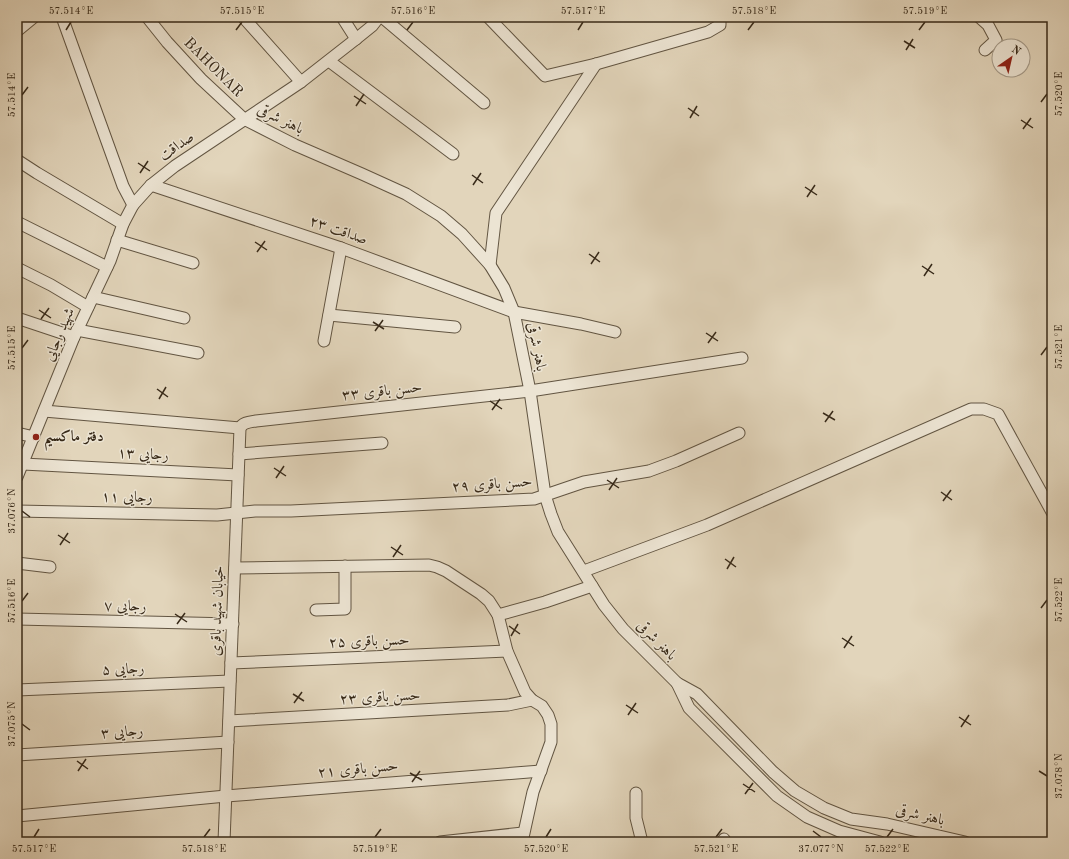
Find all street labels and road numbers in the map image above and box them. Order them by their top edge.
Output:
street label: BAHONAR [181,36,246,101]
street label: باهنر شرقی [254,101,306,139]
street label: صداقت [157,130,197,164]
street label: صداقت ۲۳ [307,214,369,248]
street label: شهید رجایی [42,306,79,364]
street label: باهنر شرقی [523,321,549,373]
street label: حسن باقری ۳۳ [341,380,423,405]
street label: رجایی ۱۳ [117,446,169,465]
street label: حسن باقری ۲۹ [451,475,533,496]
street label: رجایی ۱۱ [101,490,153,507]
street label: خیابان شهید باقری [209,566,228,656]
street label: رجایی ۷ [104,599,146,616]
street label: باهنر شرقی [632,617,680,665]
street label: حسن باقری ۲۵ [328,633,410,652]
street label: رجایی ۵ [101,662,145,679]
street label: حسن باقری ۲۳ [339,688,421,709]
street label: رجایی ۳ [100,724,144,743]
street label: حسن باقری ۲۱ [317,759,399,782]
street label: باهنر شرقی [894,802,946,830]

